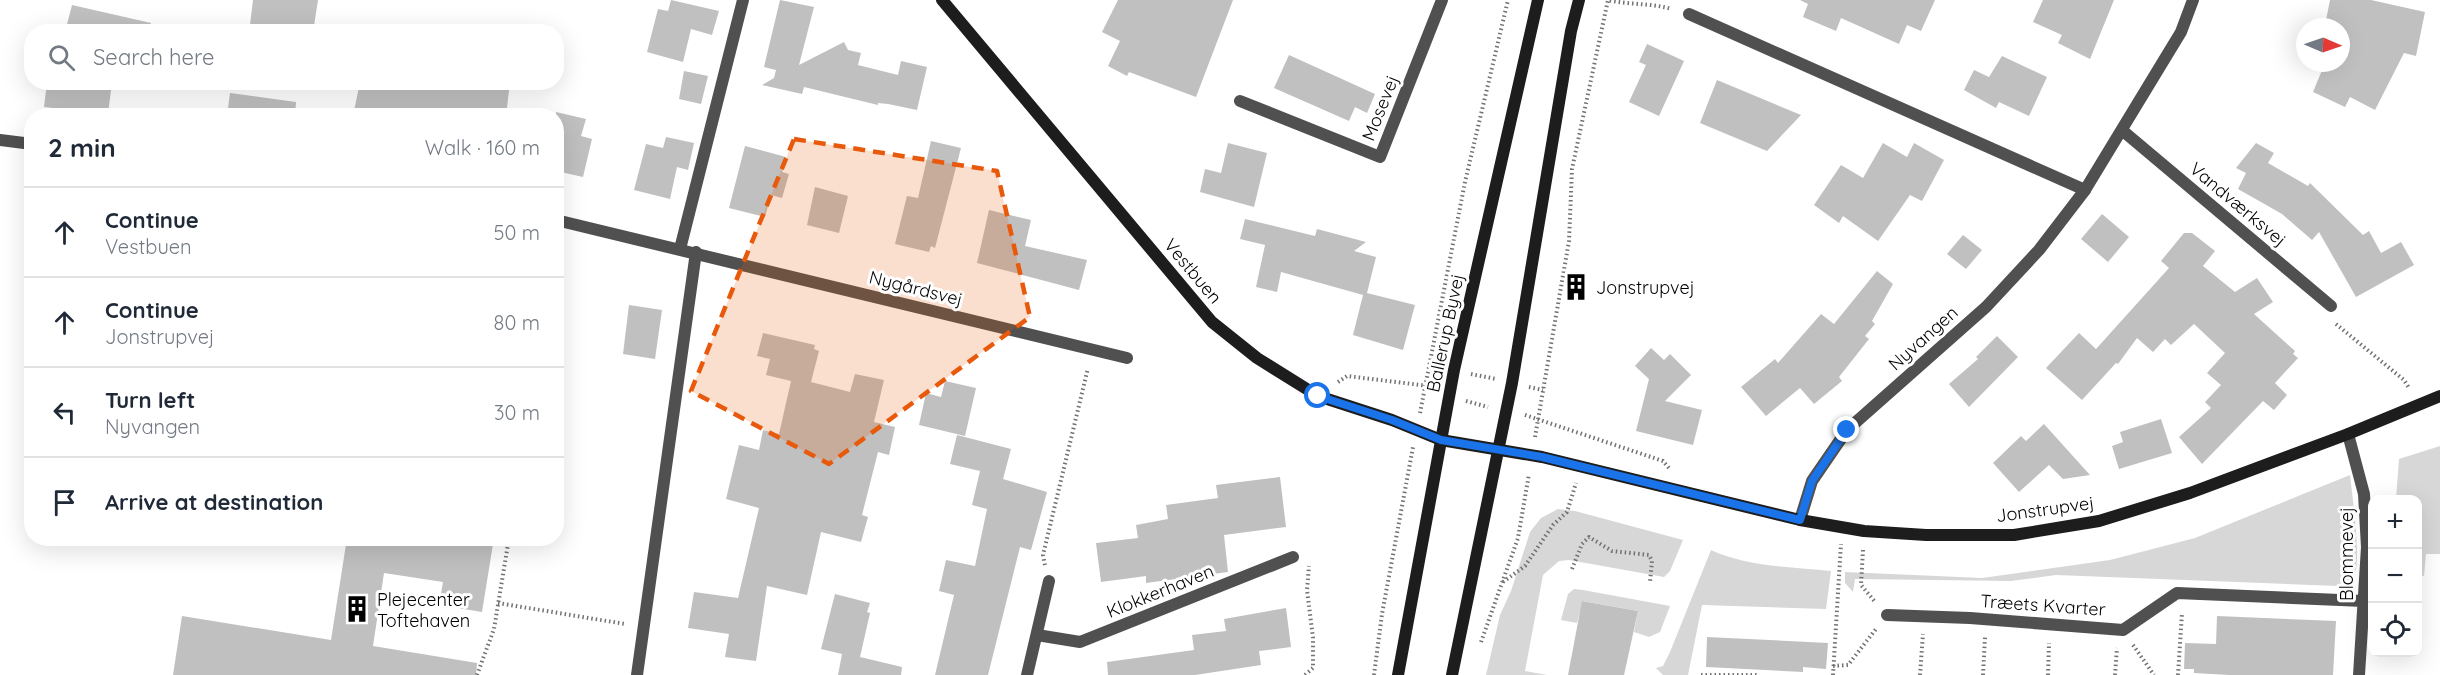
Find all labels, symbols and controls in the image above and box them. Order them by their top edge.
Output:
north arrow [2296,18,2350,72]
search box [24,24,564,90]
icon: search [45,41,78,74]
text: Search here [93,43,214,71]
street label: Mosevej [1356,72,1404,144]
text: 2 min [48,131,116,164]
text: Walk · 160 m [425,135,540,160]
street label: Vandværksvej [2185,157,2291,251]
text: Continue [105,206,199,234]
icon: ahead [48,216,81,249]
text: 50 m [494,220,540,245]
text: Vestbuen [105,234,192,259]
street label: Vestbuen [1159,234,1227,308]
street label: Nygårdsvej [867,265,965,311]
street label: Ballerup Byvej [1421,272,1469,394]
building icon: Jonstrupvej [1561,272,1591,302]
place label: Jonstrupvej [1596,276,1695,299]
text: Continue [105,296,199,324]
street label: Nyvangen [1884,301,1962,375]
icon: ahead [48,306,81,339]
text: 80 m [494,310,540,335]
text: Jonstrupvej [105,324,215,349]
route start [1304,382,1330,408]
text: Turn left [105,386,195,414]
icon: left [48,396,81,429]
text: 30 m [494,400,540,425]
text: Nyvangen [105,414,200,439]
route end [1833,416,1859,442]
icon: arrive [48,486,81,519]
text: Arrive at destination [105,488,323,516]
street label: Jonstrupvej [1995,491,2095,527]
map controls [2368,495,2422,657]
button: + [2368,495,2422,549]
street label: Blommevej [2335,507,2358,601]
button: − [2368,549,2422,603]
street label: Klokkerhaven [1103,559,1217,623]
place label: Plejecenter Toftehaven [377,588,470,632]
street label: Træets Kvarter [1980,589,2106,621]
building icon: Plejecenter Toftehaven [342,594,372,624]
button: locate [2368,603,2422,657]

